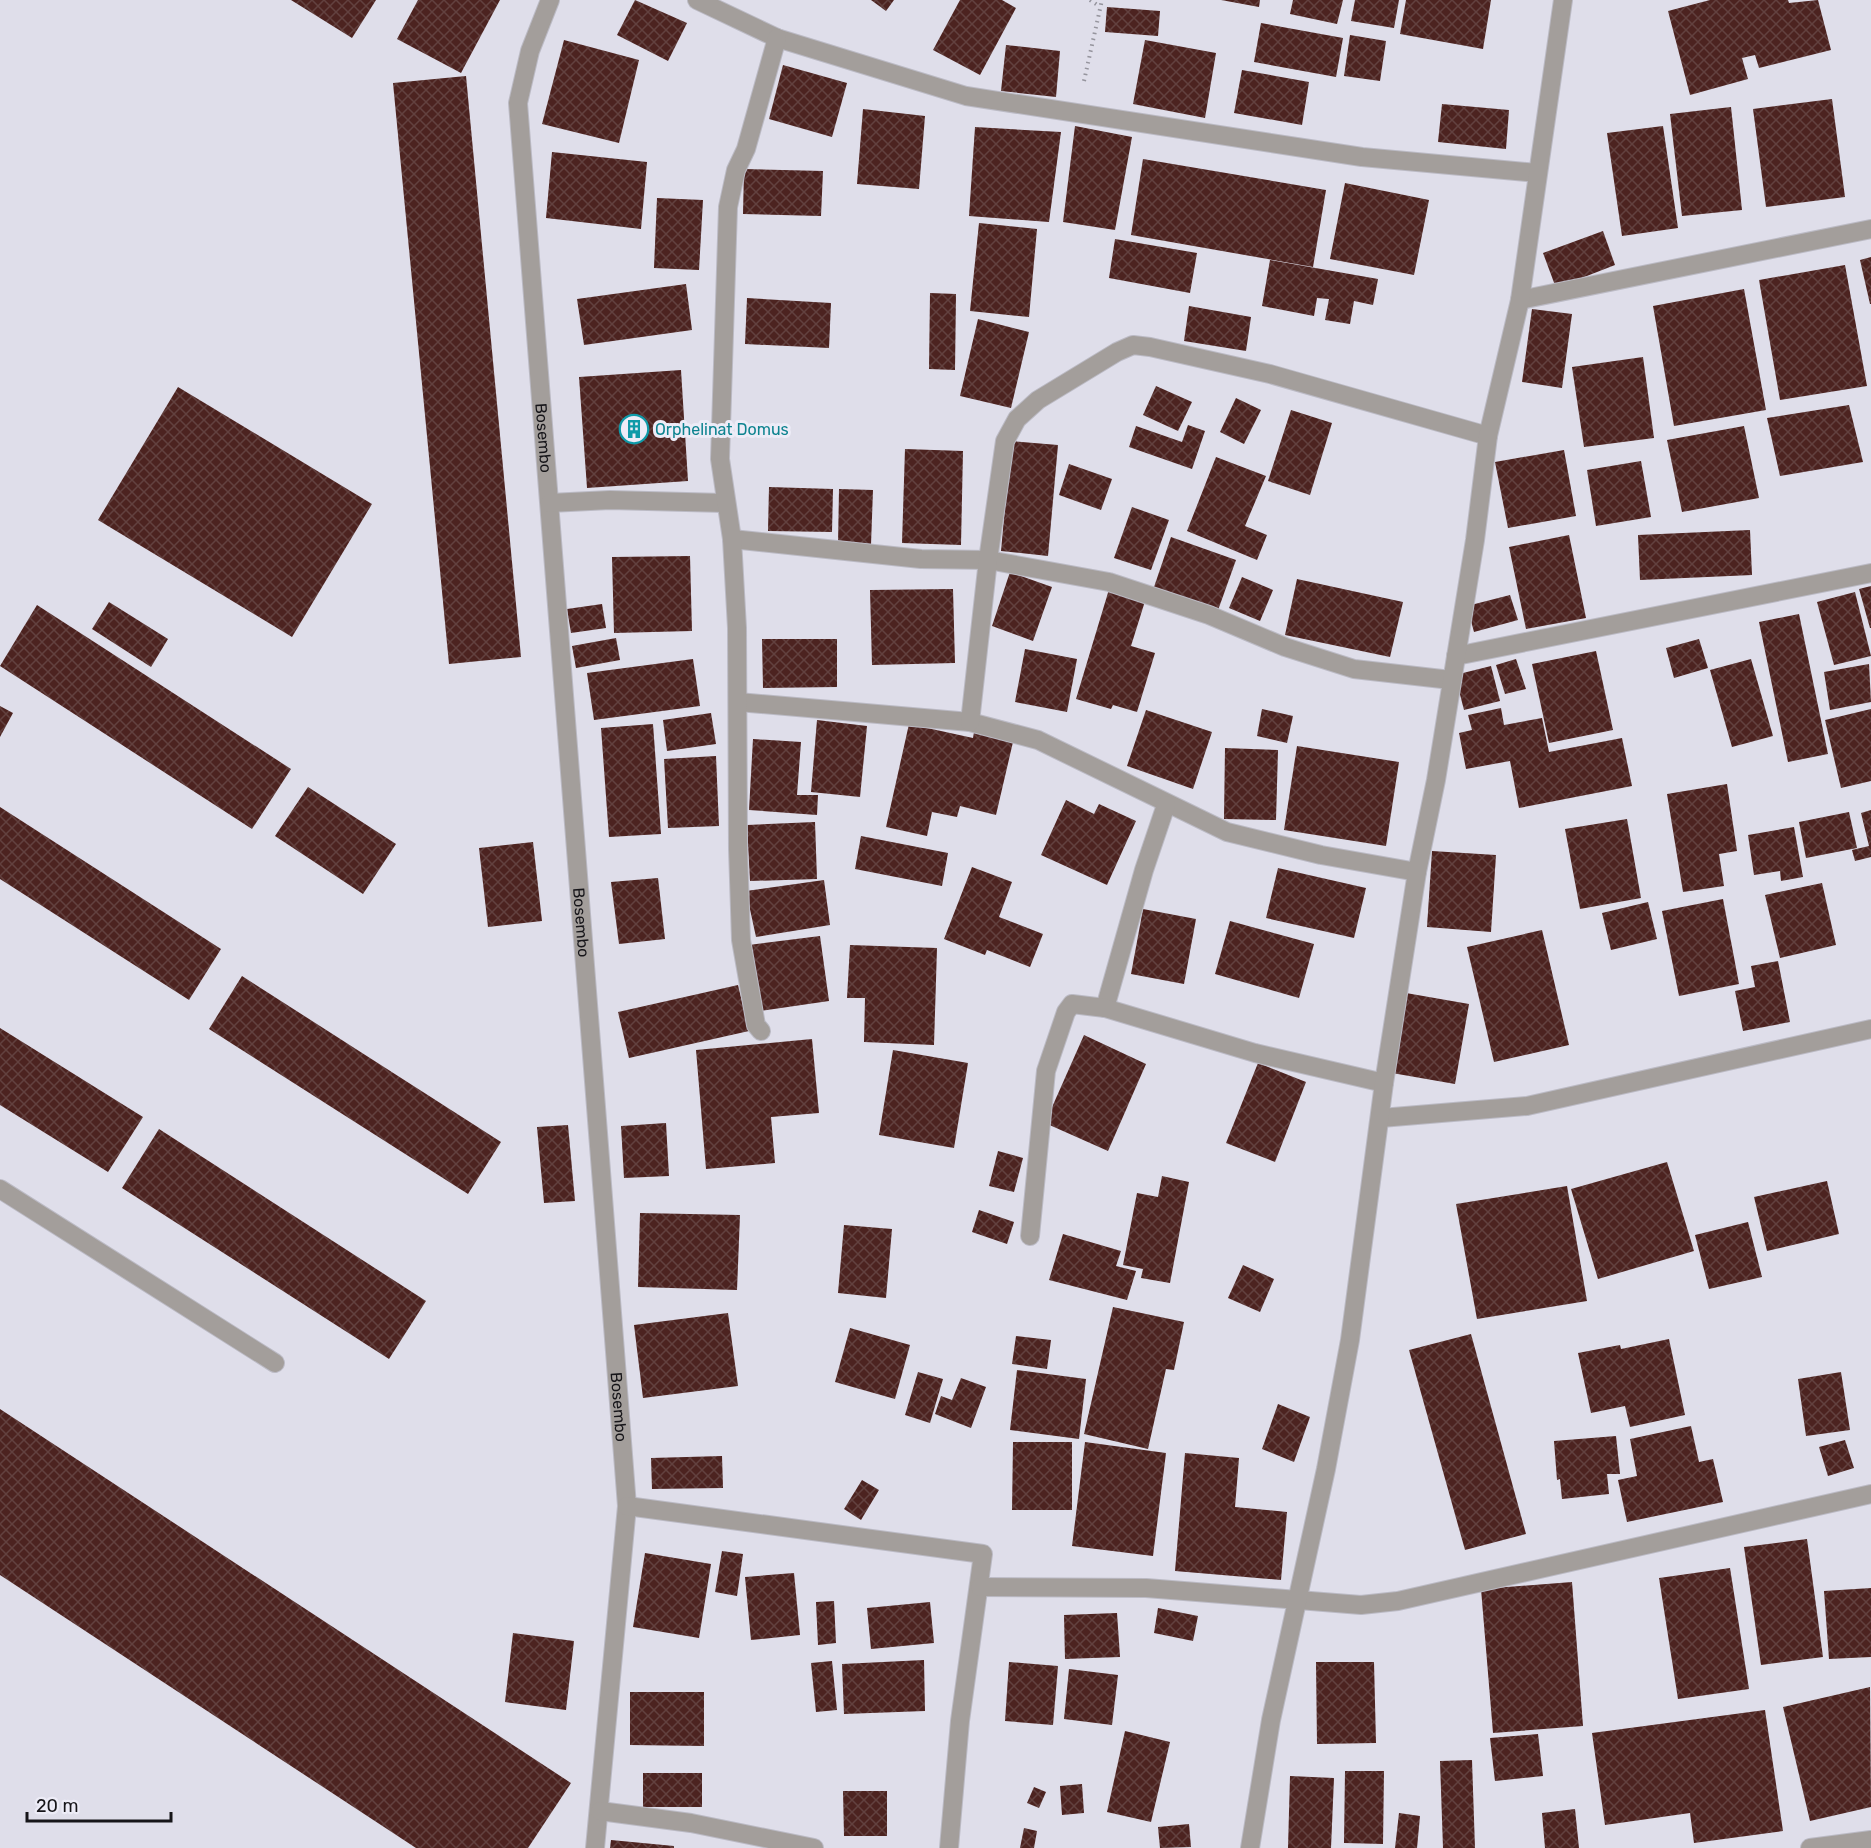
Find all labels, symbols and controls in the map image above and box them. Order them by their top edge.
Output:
street label: Bosembo [531,402,556,474]
building icon: Orphelinat Domus [618,413,650,445]
place label: Orphelinat Domus [655,420,789,439]
street label: Bosembo [569,887,593,958]
street label: Bosembo [607,1371,631,1443]
scale bar [27,1785,171,1823]
text: 20 m [36,1795,78,1817]

